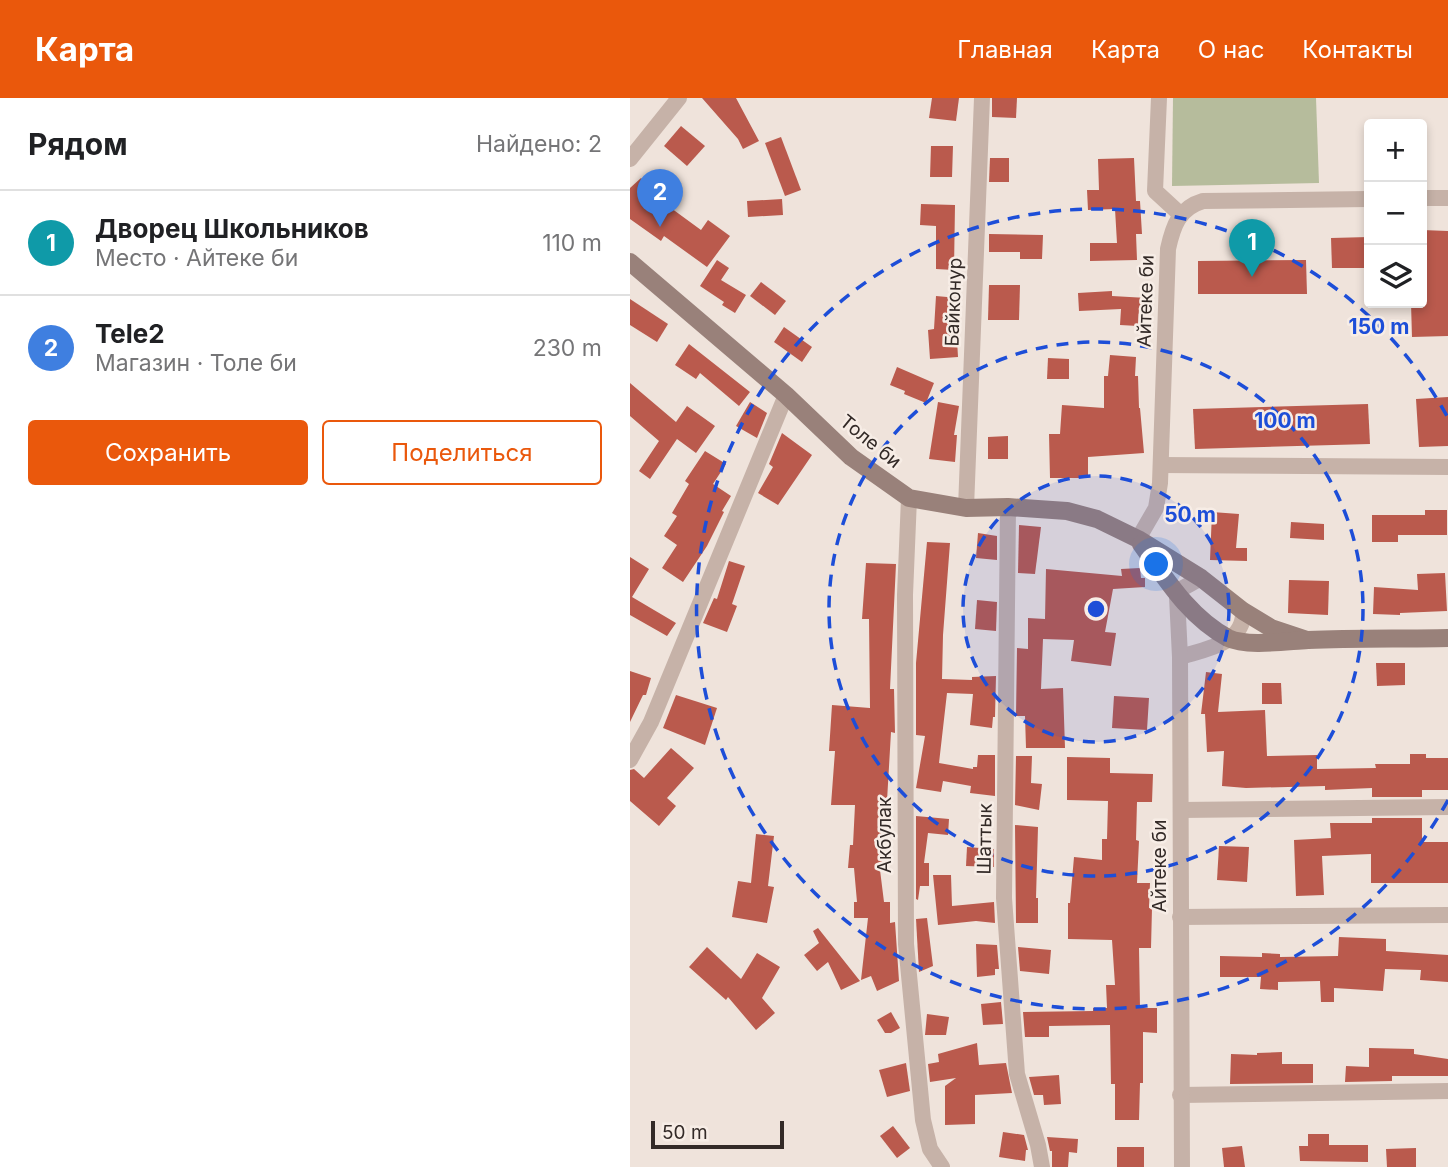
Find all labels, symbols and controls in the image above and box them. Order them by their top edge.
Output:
text: Карта [35,29,134,69]
text: Главная [957,35,1053,64]
text: Карта [1091,35,1160,64]
text: О нас [1198,35,1264,64]
text: Контакты [1302,35,1413,64]
map controls [1364,119,1427,308]
button: + [1364,119,1427,182]
text: Рядом [28,126,128,162]
text: Найдено: 2 [476,130,602,158]
pin: 2 [637,169,683,227]
button: − [1364,182,1427,245]
text: Дворец Школьников [95,213,369,244]
pin: 1 [1229,219,1275,277]
text: 1 [46,229,56,257]
text: 110 m [542,229,602,257]
text: Место · Айтеке би [95,244,298,272]
button: layers [1364,245,1427,308]
street label: Айтеке би [1132,254,1159,348]
street label: Байконур [940,257,967,347]
text: 150 m [1349,314,1409,339]
text: Tele2 [95,318,165,349]
text: 2 [44,334,58,362]
text: 230 m [533,334,602,362]
text: Магазин · Толе би [95,349,297,377]
text: 100 m [1254,408,1316,433]
street label: Толе би [835,410,906,473]
button: Сохранить [28,420,308,485]
button: Поделиться [322,420,602,485]
text: 50 m [1164,502,1216,527]
your location [1139,547,1173,581]
centre of rings [1084,597,1108,621]
street label: Акбулак [873,796,896,873]
street label: Шаттык [972,802,997,875]
street label: Айтеке би [1148,820,1171,912]
scale bar [651,1118,784,1150]
text: 50 m [662,1121,708,1144]

